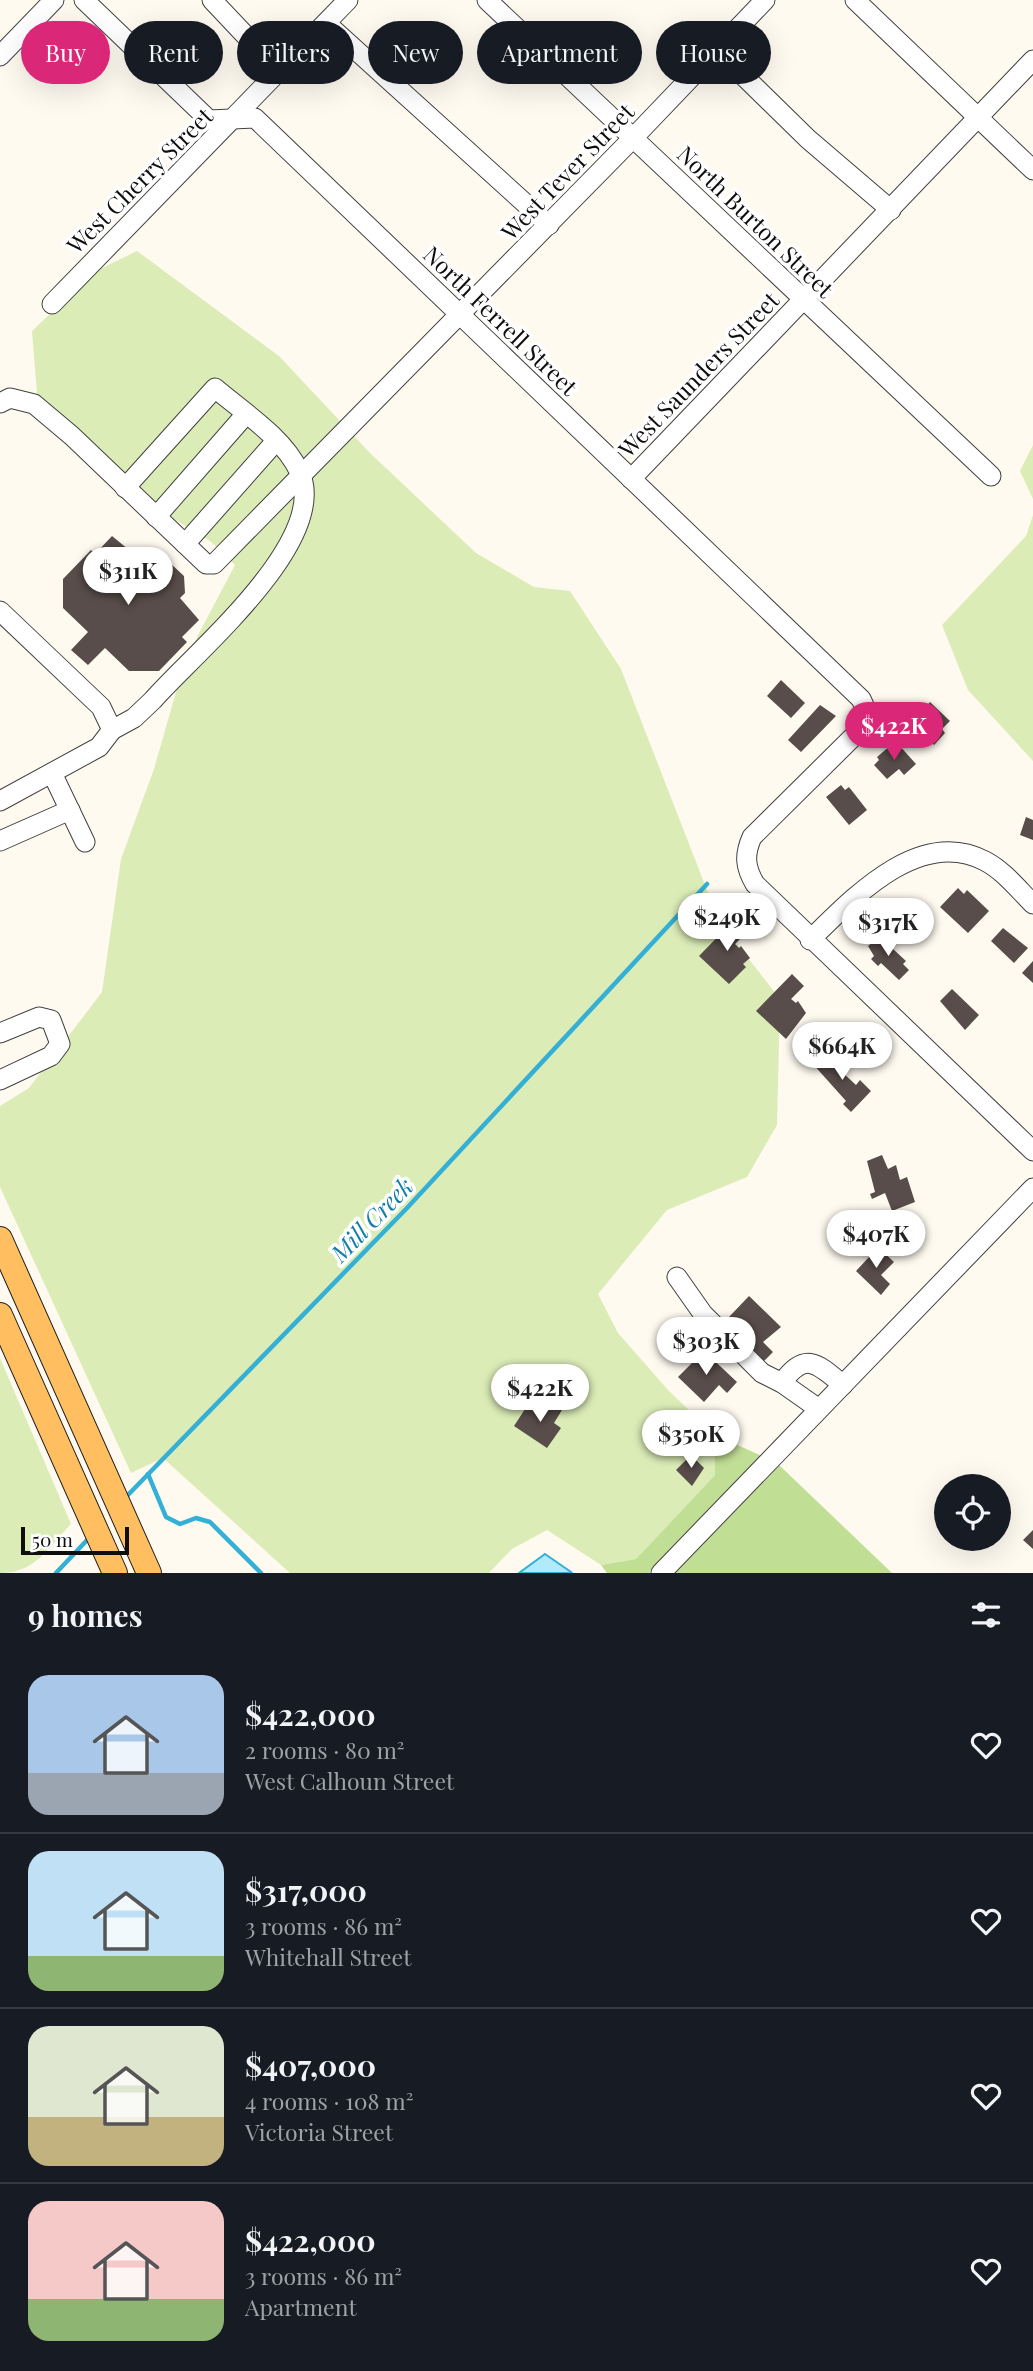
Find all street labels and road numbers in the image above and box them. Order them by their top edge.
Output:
street label: West Tever Street [493,95,641,247]
street label: West Cherry Street [59,100,219,260]
street label: North Burton Street [671,138,841,304]
street label: North Ferrell Street [417,239,585,402]
street label: West Saunders Street [610,284,786,464]

